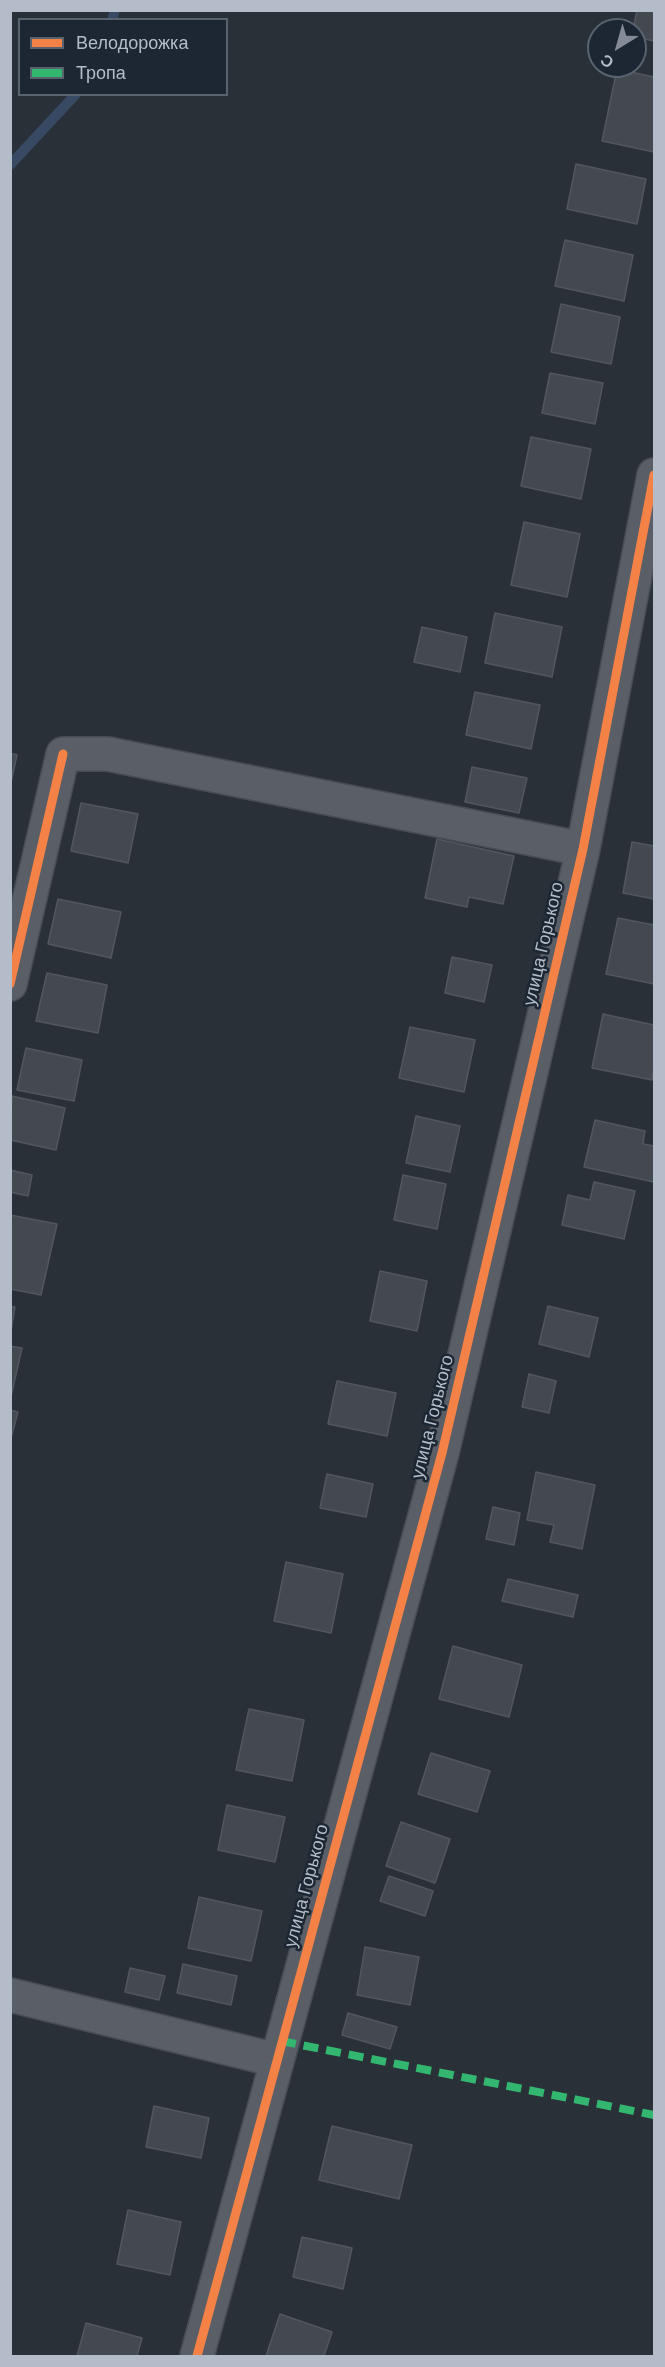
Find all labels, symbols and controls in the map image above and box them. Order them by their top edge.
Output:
legend [18,18,228,96]
north arrow [587,18,647,78]
text: Велодорожка [76,33,188,53]
text: С [597,51,617,71]
text: Тропа [76,63,126,83]
street label: улица Горького [519,880,569,1008]
street label: улица Горького [407,1353,459,1481]
street label: улица Горького [280,1822,334,1950]

